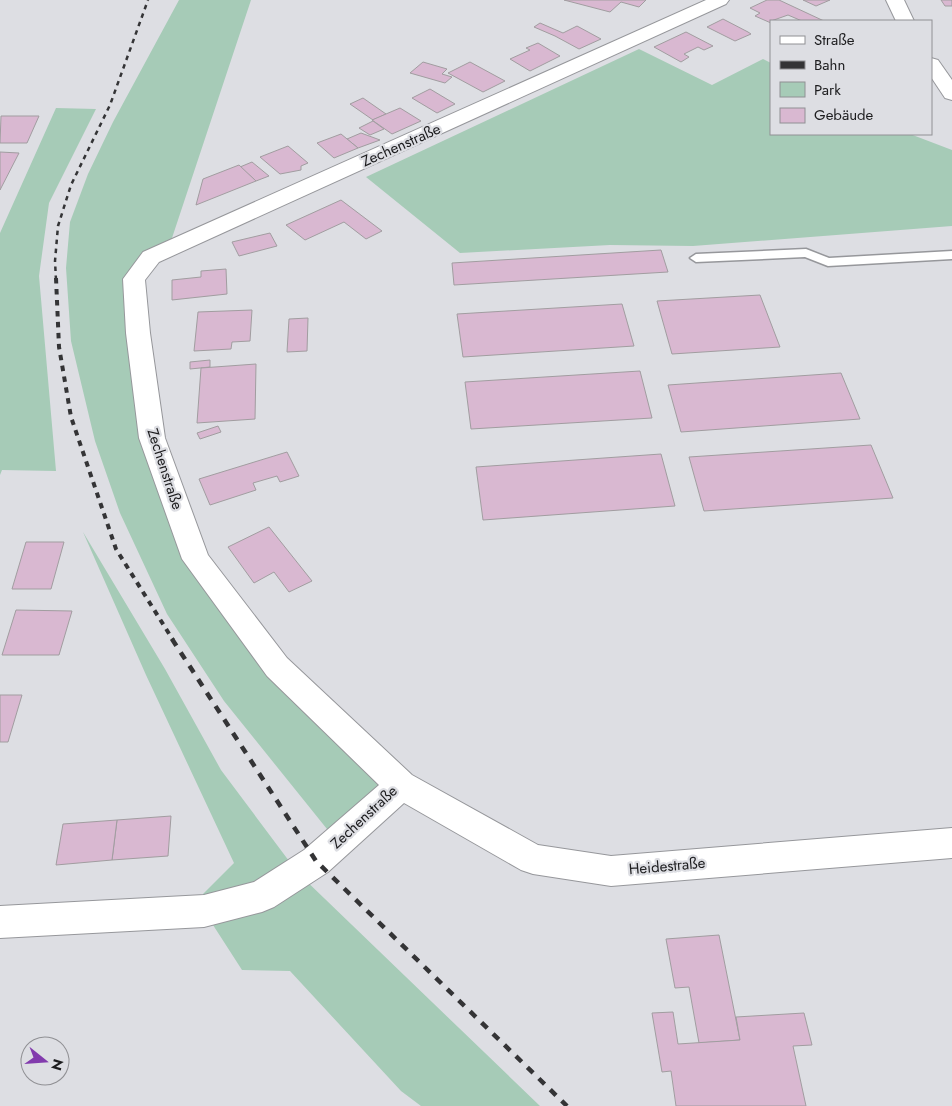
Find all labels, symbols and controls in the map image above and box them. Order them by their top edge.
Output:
legend [770,20,932,135]
text: Straße [814,29,855,51]
text: Bahn [814,54,845,76]
text: Park [814,79,841,101]
text: Gebäude [814,104,874,126]
street label: Zechenstraße [358,118,444,172]
street label: Zechenstraße [142,426,189,513]
street label: Zechenstraße [326,780,403,854]
street label: Heidestraße [628,852,706,880]
north arrow [20,1036,70,1086]
text: N [46,1057,69,1073]

